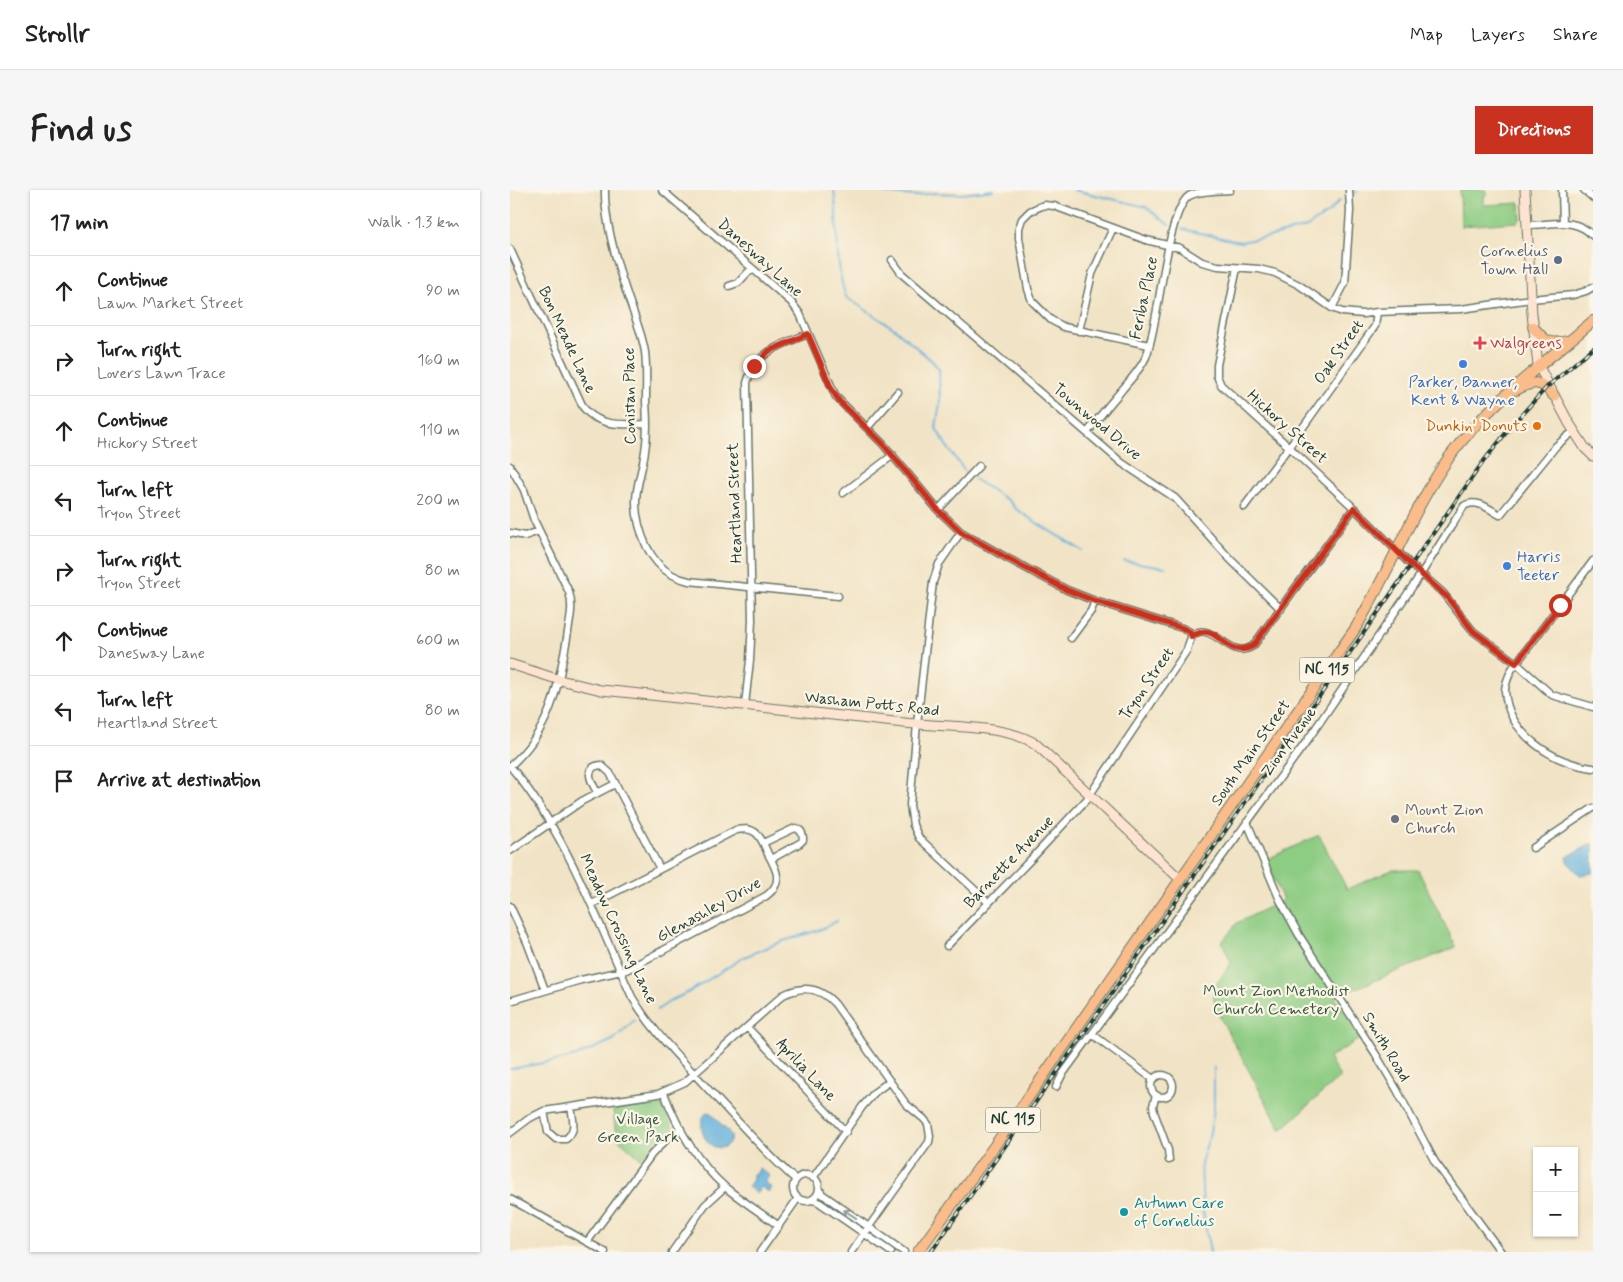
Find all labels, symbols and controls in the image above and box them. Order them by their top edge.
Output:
text: Strollr [25,19,89,50]
text: Map [1410,23,1443,47]
text: Layers [1471,23,1525,47]
text: Share [1553,23,1598,47]
button: Directions [1475,106,1593,154]
text: Find us [30,107,132,153]
text: 17 min [50,209,109,237]
text: Walk · 1.3 km [368,212,460,233]
street label: Danesway Lane [713,214,807,302]
place label: Cornelius Town Hall [1480,241,1548,280]
marker: Cornelius Town Hall [1552,254,1564,266]
street label: Feriba Place [1125,255,1163,341]
text: Continue [97,268,168,293]
icon: ahead [50,277,78,305]
text: 90 m [426,280,460,301]
street label: Bon Meade Lane [533,283,601,397]
text: Lawn Market Street [97,293,243,314]
street label: Oak Street [1309,316,1369,388]
place label: Walgreens [1490,333,1562,355]
marker: Walgreens [1474,337,1486,349]
text: Turn right [97,338,181,363]
icon: right [50,347,78,375]
street label: Conistan Place [619,347,641,445]
text: 160 m [417,350,460,371]
route end [743,355,766,378]
marker: Parker, Banner, Kent & Wayne [1457,358,1469,370]
text: Lovers Lawn Trace [97,363,226,384]
place label: Parker, Banner, Kent & Wayne [1409,372,1517,411]
street label: Townwood Drive [1048,379,1146,465]
street label: Hickory Street [1242,385,1332,469]
text: Continue [97,408,168,433]
place label: Dunkin' Donuts [1425,416,1527,437]
icon: ahead [50,417,78,445]
text: 110 m [419,420,460,441]
marker: Dunkin' Donuts [1531,420,1543,432]
text: Hickory Street [97,433,198,454]
street label: Heartland Street [722,442,748,564]
text: Turn left [97,478,173,503]
icon: left [50,487,78,515]
text: 200 m [416,490,460,511]
text: Tryon Street [97,503,181,524]
place label: Harris Teeter [1517,547,1561,586]
text: Turn right [97,548,181,573]
icon: right [50,557,78,585]
text: 80 m [425,560,460,581]
marker: Harris Teeter [1501,560,1513,572]
text: Tryon Street [97,573,181,594]
route start [1549,594,1572,617]
text: Continue [97,618,168,643]
icon: ahead [50,627,78,655]
text: 600 m [416,630,460,651]
text: Danesway Lane [97,643,205,664]
street label: Tryon Street [1115,643,1179,725]
road number: NC 115 [1300,658,1354,682]
street label: Washam Potts Road [804,686,940,722]
text: Turn left [97,688,173,713]
street label: South Main Street [1207,695,1296,810]
icon: left [50,697,78,725]
text: 80 m [425,700,460,721]
street label: Zion Avenue [1257,702,1322,781]
text: Heartland Street [97,713,218,734]
icon: arrive [50,767,78,795]
text: Arrive at destination [97,768,261,793]
place label: Mount Zion Church [1405,800,1484,839]
street label: Barnette Avenue [959,811,1059,913]
marker: Mount Zion Church [1389,813,1401,825]
street label: Meadow Crossing Lane [574,851,662,1007]
street label: Glenashley Drive [653,873,765,947]
park label: Mount Zion Methodist Church Cemetery [1203,981,1349,1020]
street label: Smith Road [1357,1008,1415,1086]
street label: Aprilia Lane [771,1034,841,1107]
road number: NC 115 [986,1108,1040,1132]
park label: Village Green Park [597,1109,679,1148]
map controls [1533,1147,1578,1237]
button: + [1533,1147,1578,1192]
button: − [1533,1192,1578,1237]
place label: Autumn Care of Cornelius [1134,1193,1224,1232]
marker: Autumn Care of Cornelius [1118,1206,1130,1218]
one-way arrow [844,1209,858,1219]

